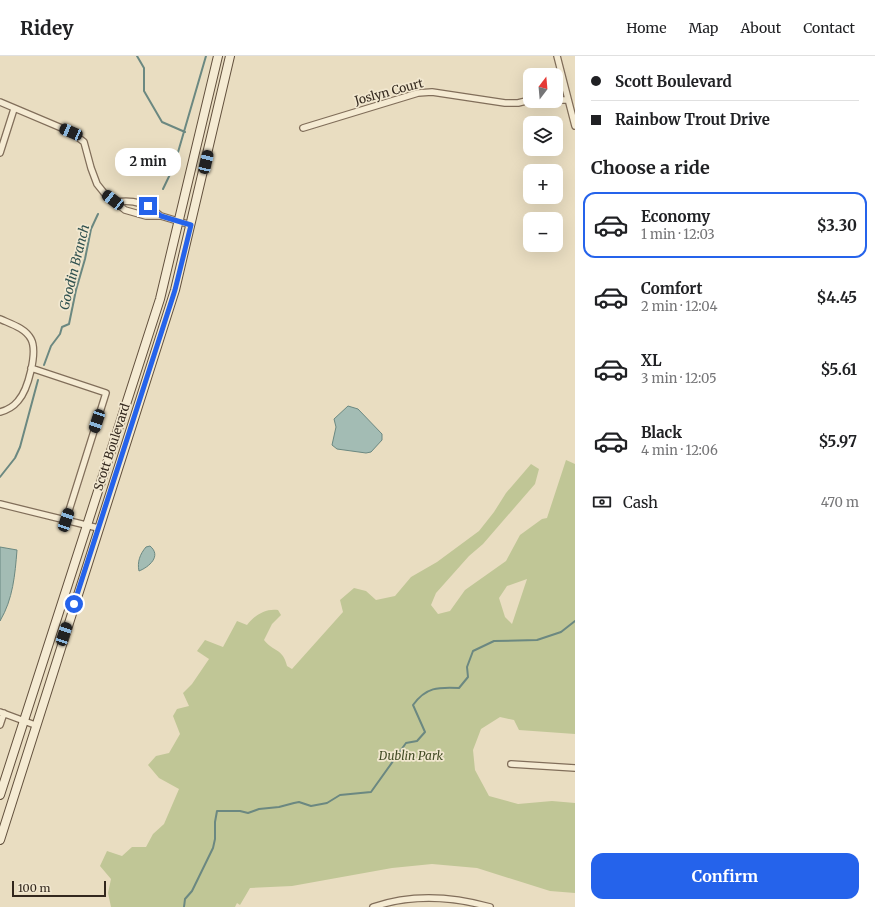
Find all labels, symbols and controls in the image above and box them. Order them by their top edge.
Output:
text: Ridey [20,16,73,40]
text: Home [626,19,667,37]
text: Map [689,19,718,37]
text: About [740,19,781,37]
text: Contact [803,19,855,37]
north arrow [523,68,563,108]
map controls [523,68,563,252]
text: Scott Boulevard [615,72,732,91]
street label: Joslyn Court [352,75,425,108]
text: Rainbow Trout Drive [615,110,770,129]
button: layers [523,116,563,156]
car [58,122,84,142]
callout: 2 min [115,148,181,176]
car [197,149,215,175]
text: 2 min [129,153,167,170]
text: Choose a ride [591,156,710,179]
button: + [523,164,563,204]
car [100,188,126,212]
route end [139,197,157,215]
icon: car [593,207,629,243]
text: Economy [641,207,710,226]
button: − [523,212,563,252]
text: $3.30 [817,216,857,235]
water label: Goodin Branch [56,223,93,312]
text: 1 min · 12:03 [641,226,715,243]
icon: car [593,279,629,315]
text: Comfort [641,279,702,298]
text: $4.45 [816,288,857,307]
text: 2 min · 12:04 [641,298,718,315]
icon: car [593,351,629,387]
text: XL [641,351,662,370]
text: $5.61 [820,360,857,379]
text: 3 min · 12:05 [641,370,717,387]
street label: Scott Boulevard [90,401,133,492]
car [88,408,106,434]
icon: car [593,423,629,459]
text: Black [641,423,682,442]
text: $5.97 [819,432,857,451]
text: 4 min · 12:06 [641,442,718,459]
icon: cash [591,491,613,513]
text: Cash [623,493,658,512]
text: 470 m [821,494,859,511]
car [57,507,75,533]
route start [65,595,83,613]
car [55,621,73,647]
park label: Dublin Park [378,748,444,763]
button: Confirm [591,853,859,899]
scale bar [12,879,106,898]
text: 100 m [18,881,50,895]

